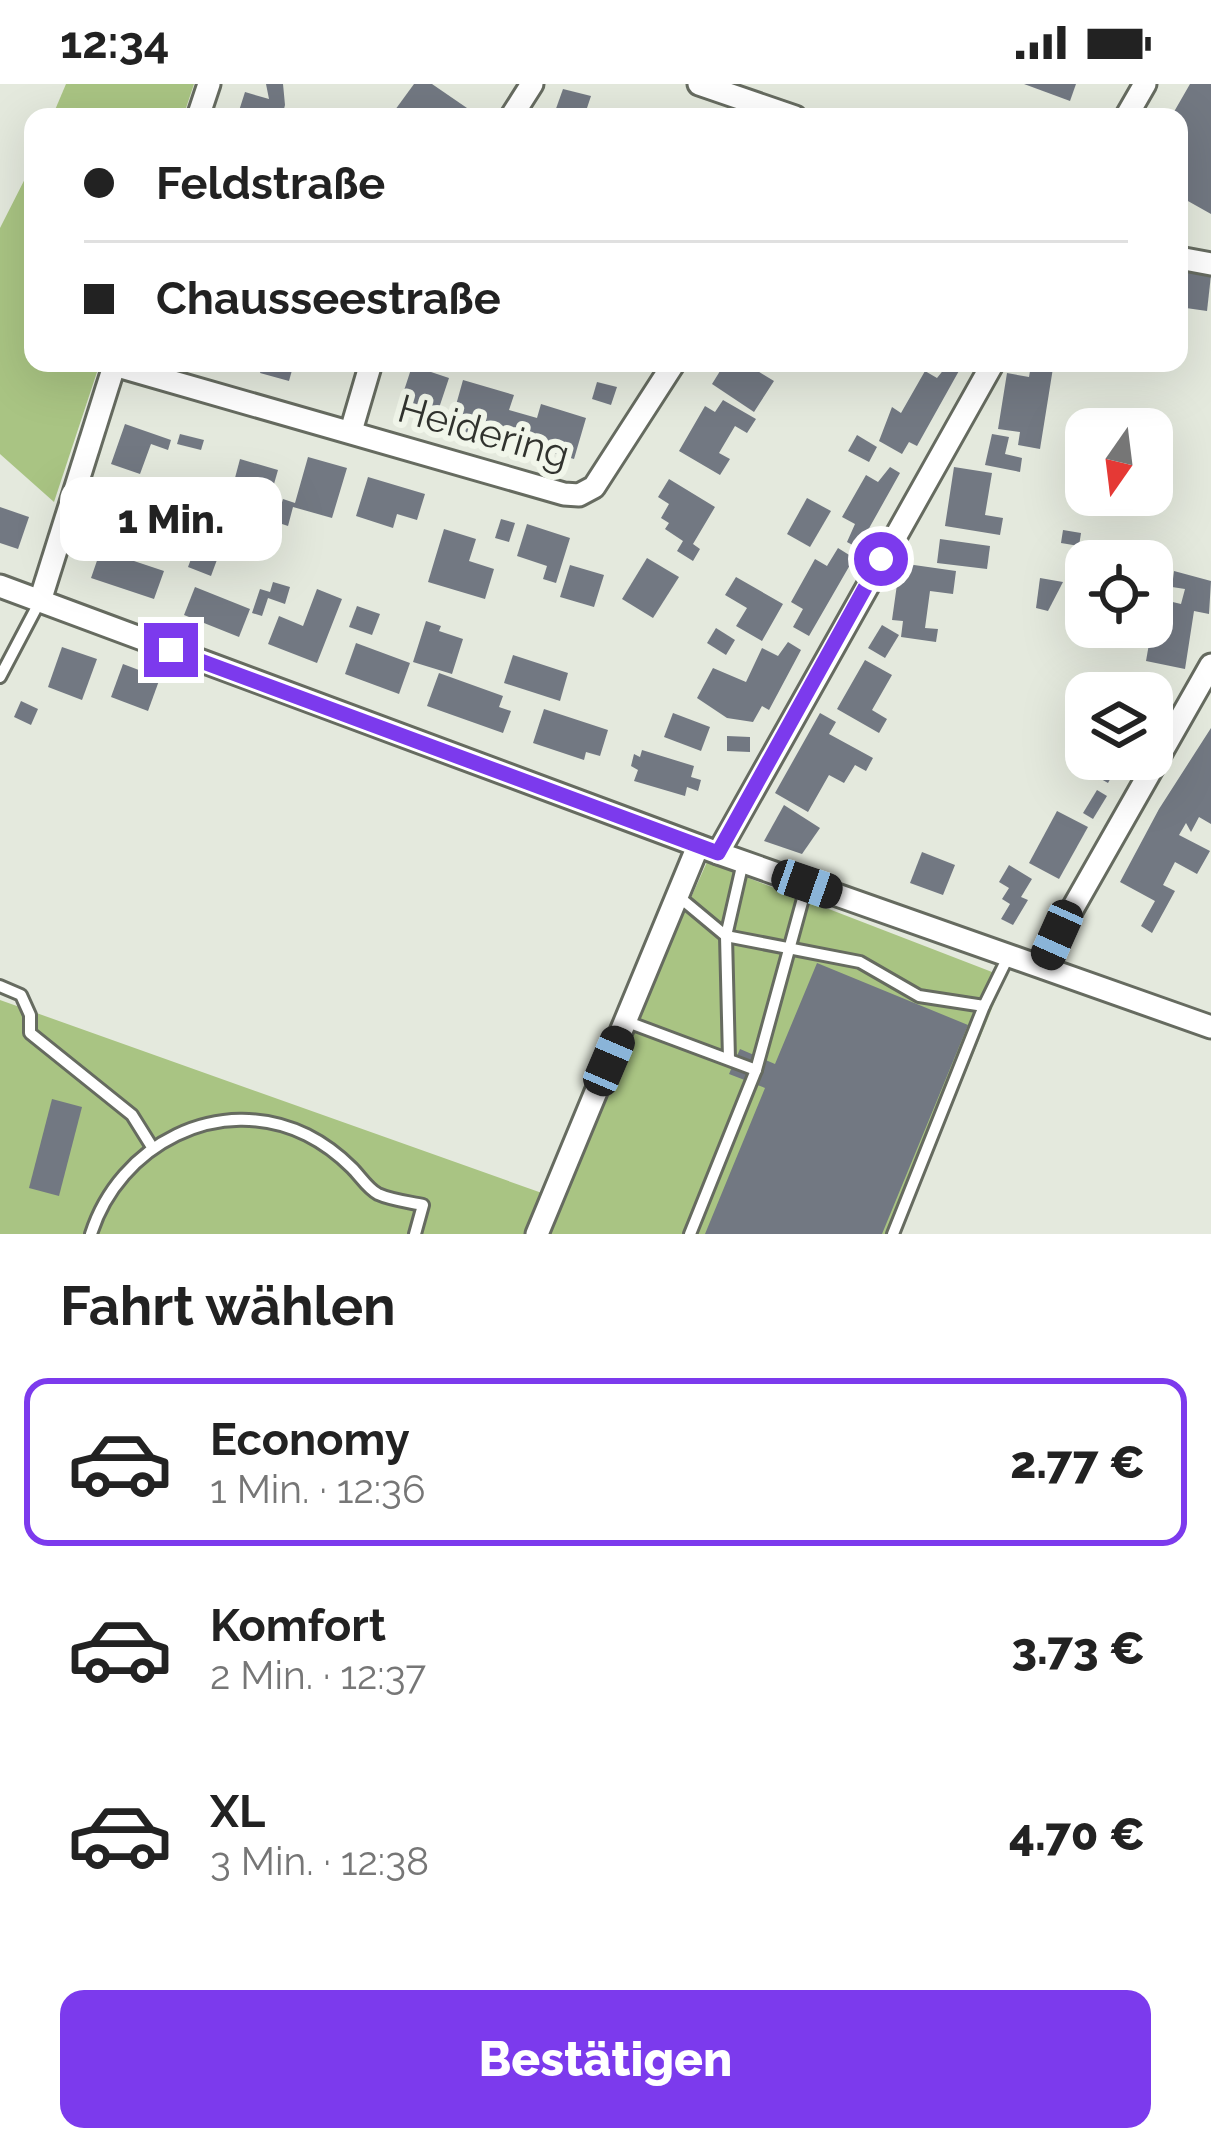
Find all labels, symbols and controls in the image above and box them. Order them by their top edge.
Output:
text: 12:34 [60,16,170,69]
text: Feldstraße [156,157,385,210]
text: Chausseestraße [156,272,501,325]
street label: Heidering [393,385,575,477]
north arrow [1065,408,1173,516]
map controls [1065,408,1173,780]
callout: 1 Min. [60,476,282,560]
text: 1 Min. [118,496,224,542]
route start [854,532,908,586]
button: locate [1065,540,1173,648]
route end [144,623,198,677]
button: layers [1065,672,1173,780]
car [767,855,847,913]
car [1026,895,1088,975]
car [578,1021,640,1101]
text: Fahrt wählen [60,1274,396,1338]
icon: car [66,1408,174,1516]
text: Economy [210,1413,410,1466]
text: 2.77 € [1010,1436,1145,1489]
text: 1 Min. · 12:36 [210,1466,425,1512]
icon: car [66,1594,174,1702]
text: Komfort [210,1599,386,1652]
text: 3.73 € [1011,1622,1145,1675]
text: 2 Min. · 12:37 [210,1652,426,1698]
icon: car [66,1780,174,1888]
text: XL [210,1785,265,1838]
text: 4.70 € [1009,1808,1145,1861]
text: 3 Min. · 12:38 [210,1838,429,1884]
button: Bestätigen [60,1990,1151,2128]

